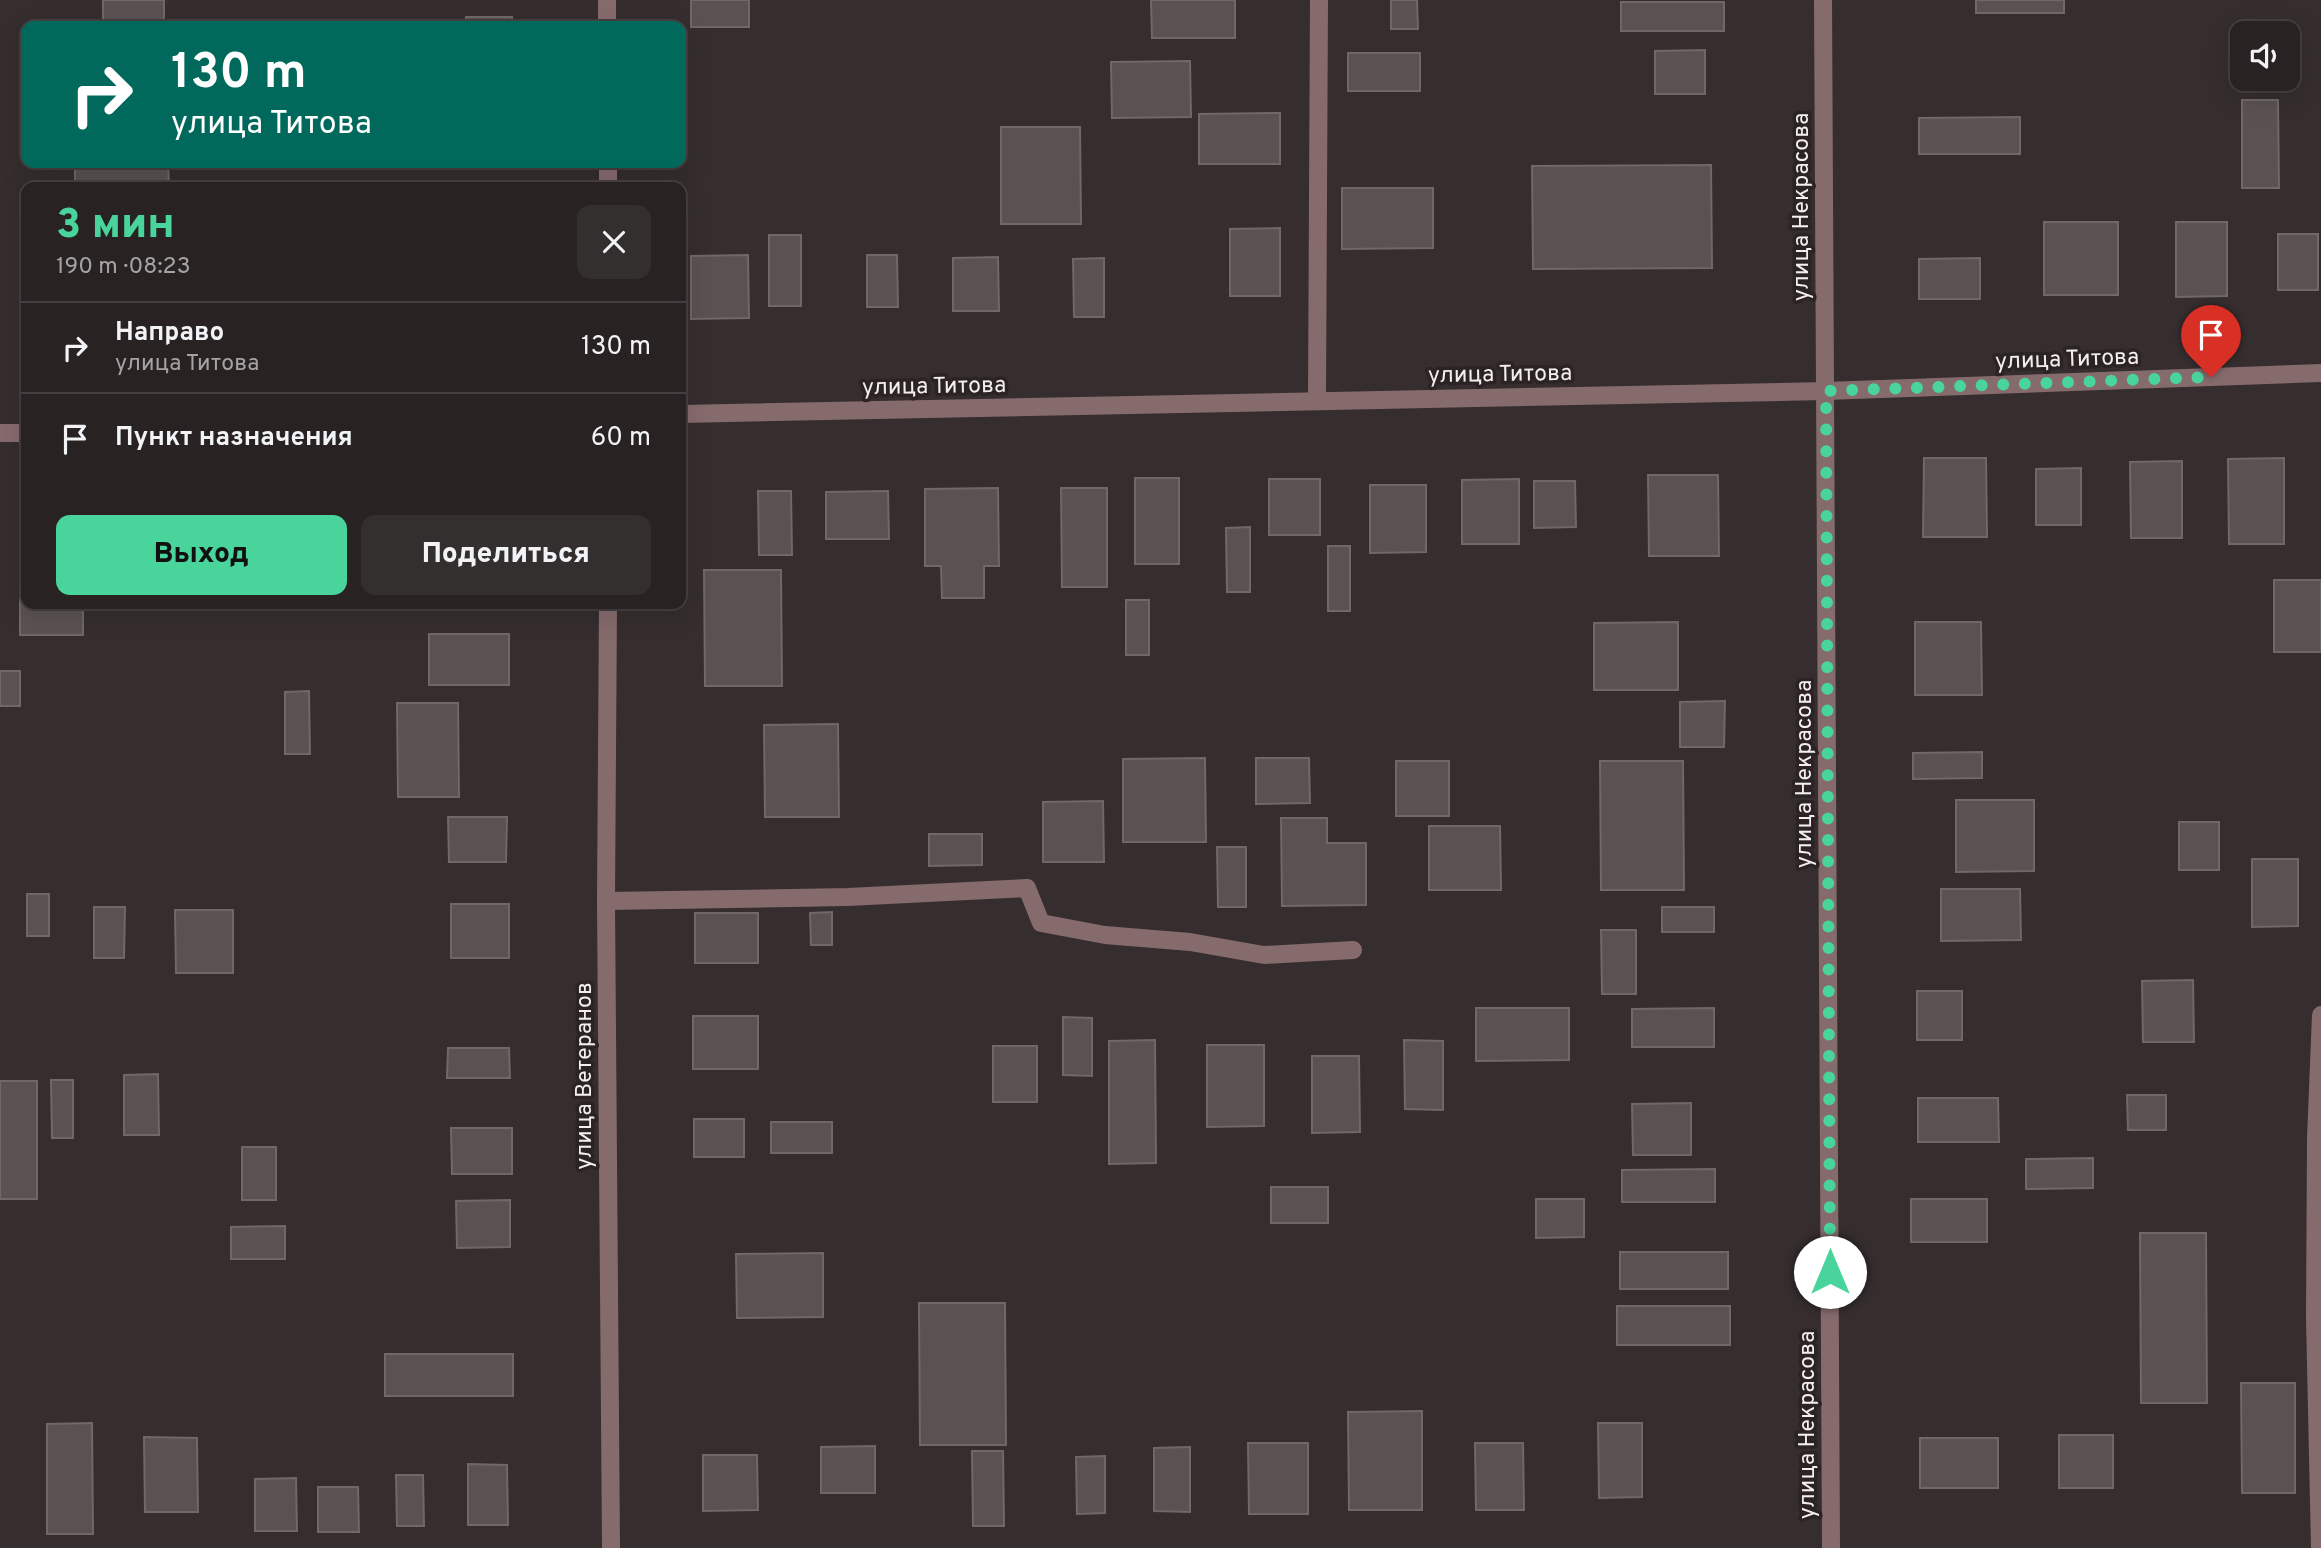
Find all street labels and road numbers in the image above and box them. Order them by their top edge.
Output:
street label: улица Некрасова [1788,113,1817,301]
street label: улица Титова [1994,343,2140,378]
street label: улица Титова [1428,360,1572,391]
street label: улица Титова [862,372,1006,403]
street label: улица Некрасова [1791,680,1820,868]
street label: улица Ветеранов [571,982,600,1170]
street label: улица Некрасова [1794,1331,1823,1519]

